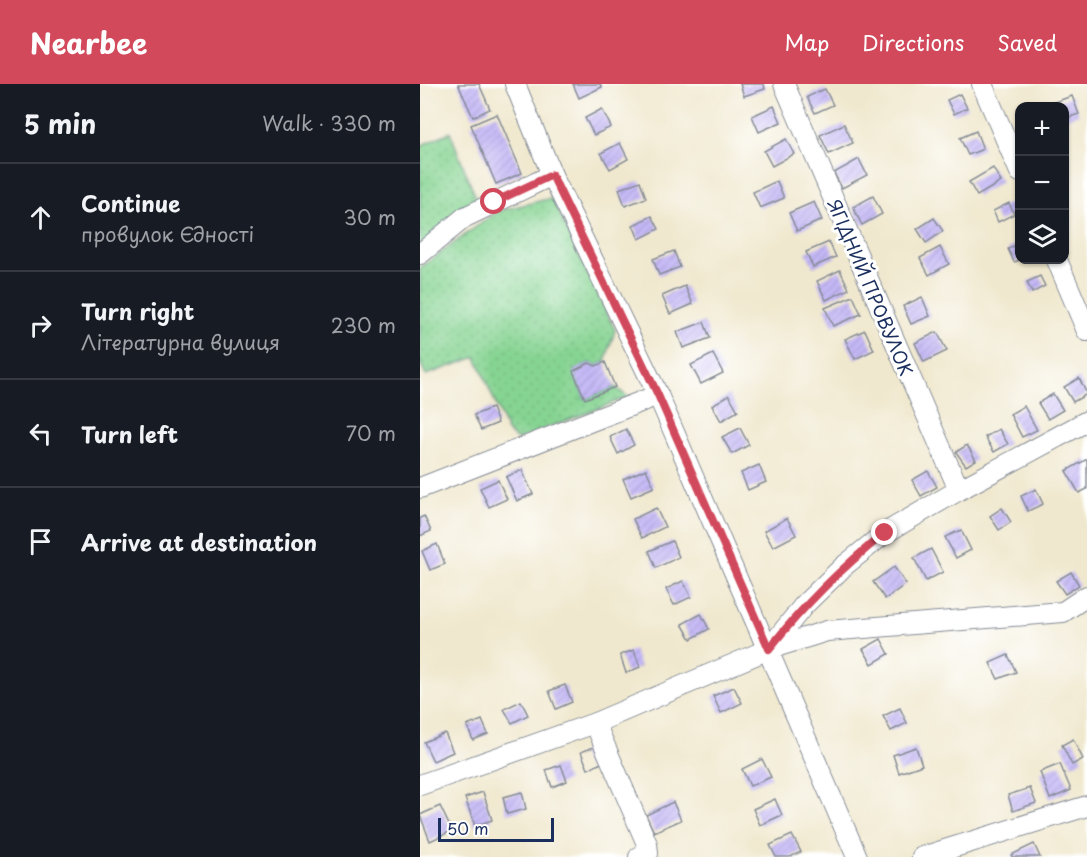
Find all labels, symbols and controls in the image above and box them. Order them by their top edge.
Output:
text: Nearbee [30,21,147,64]
text: Map [784,26,829,58]
text: Directions [862,26,964,58]
text: Saved [997,26,1057,58]
map controls [1015,102,1069,264]
button: + [1015,102,1069,156]
text: 5 min [24,104,96,143]
text: Walk · 330 m [262,108,396,138]
button: − [1015,156,1069,210]
text: Continue [81,186,180,219]
route start [480,188,506,214]
street label: ЯГІДНИЙ ПРОВУЛОК [822,194,920,380]
icon: ahead [24,201,57,234]
text: 30 m [343,202,396,232]
button: layers [1015,210,1069,264]
text: провулок Єдності [81,219,254,249]
text: Turn right [81,294,194,327]
icon: right [24,309,57,342]
text: 230 m [331,310,396,340]
text: Літературна вулиця [81,327,280,357]
icon: left [24,417,57,450]
text: Turn left [81,417,178,450]
text: 70 m [346,418,396,448]
route end [871,519,897,545]
icon: arrive [24,525,57,558]
text: Arrive at destination [81,525,317,558]
scale bar [438,815,554,842]
text: 50 m [447,816,488,840]

